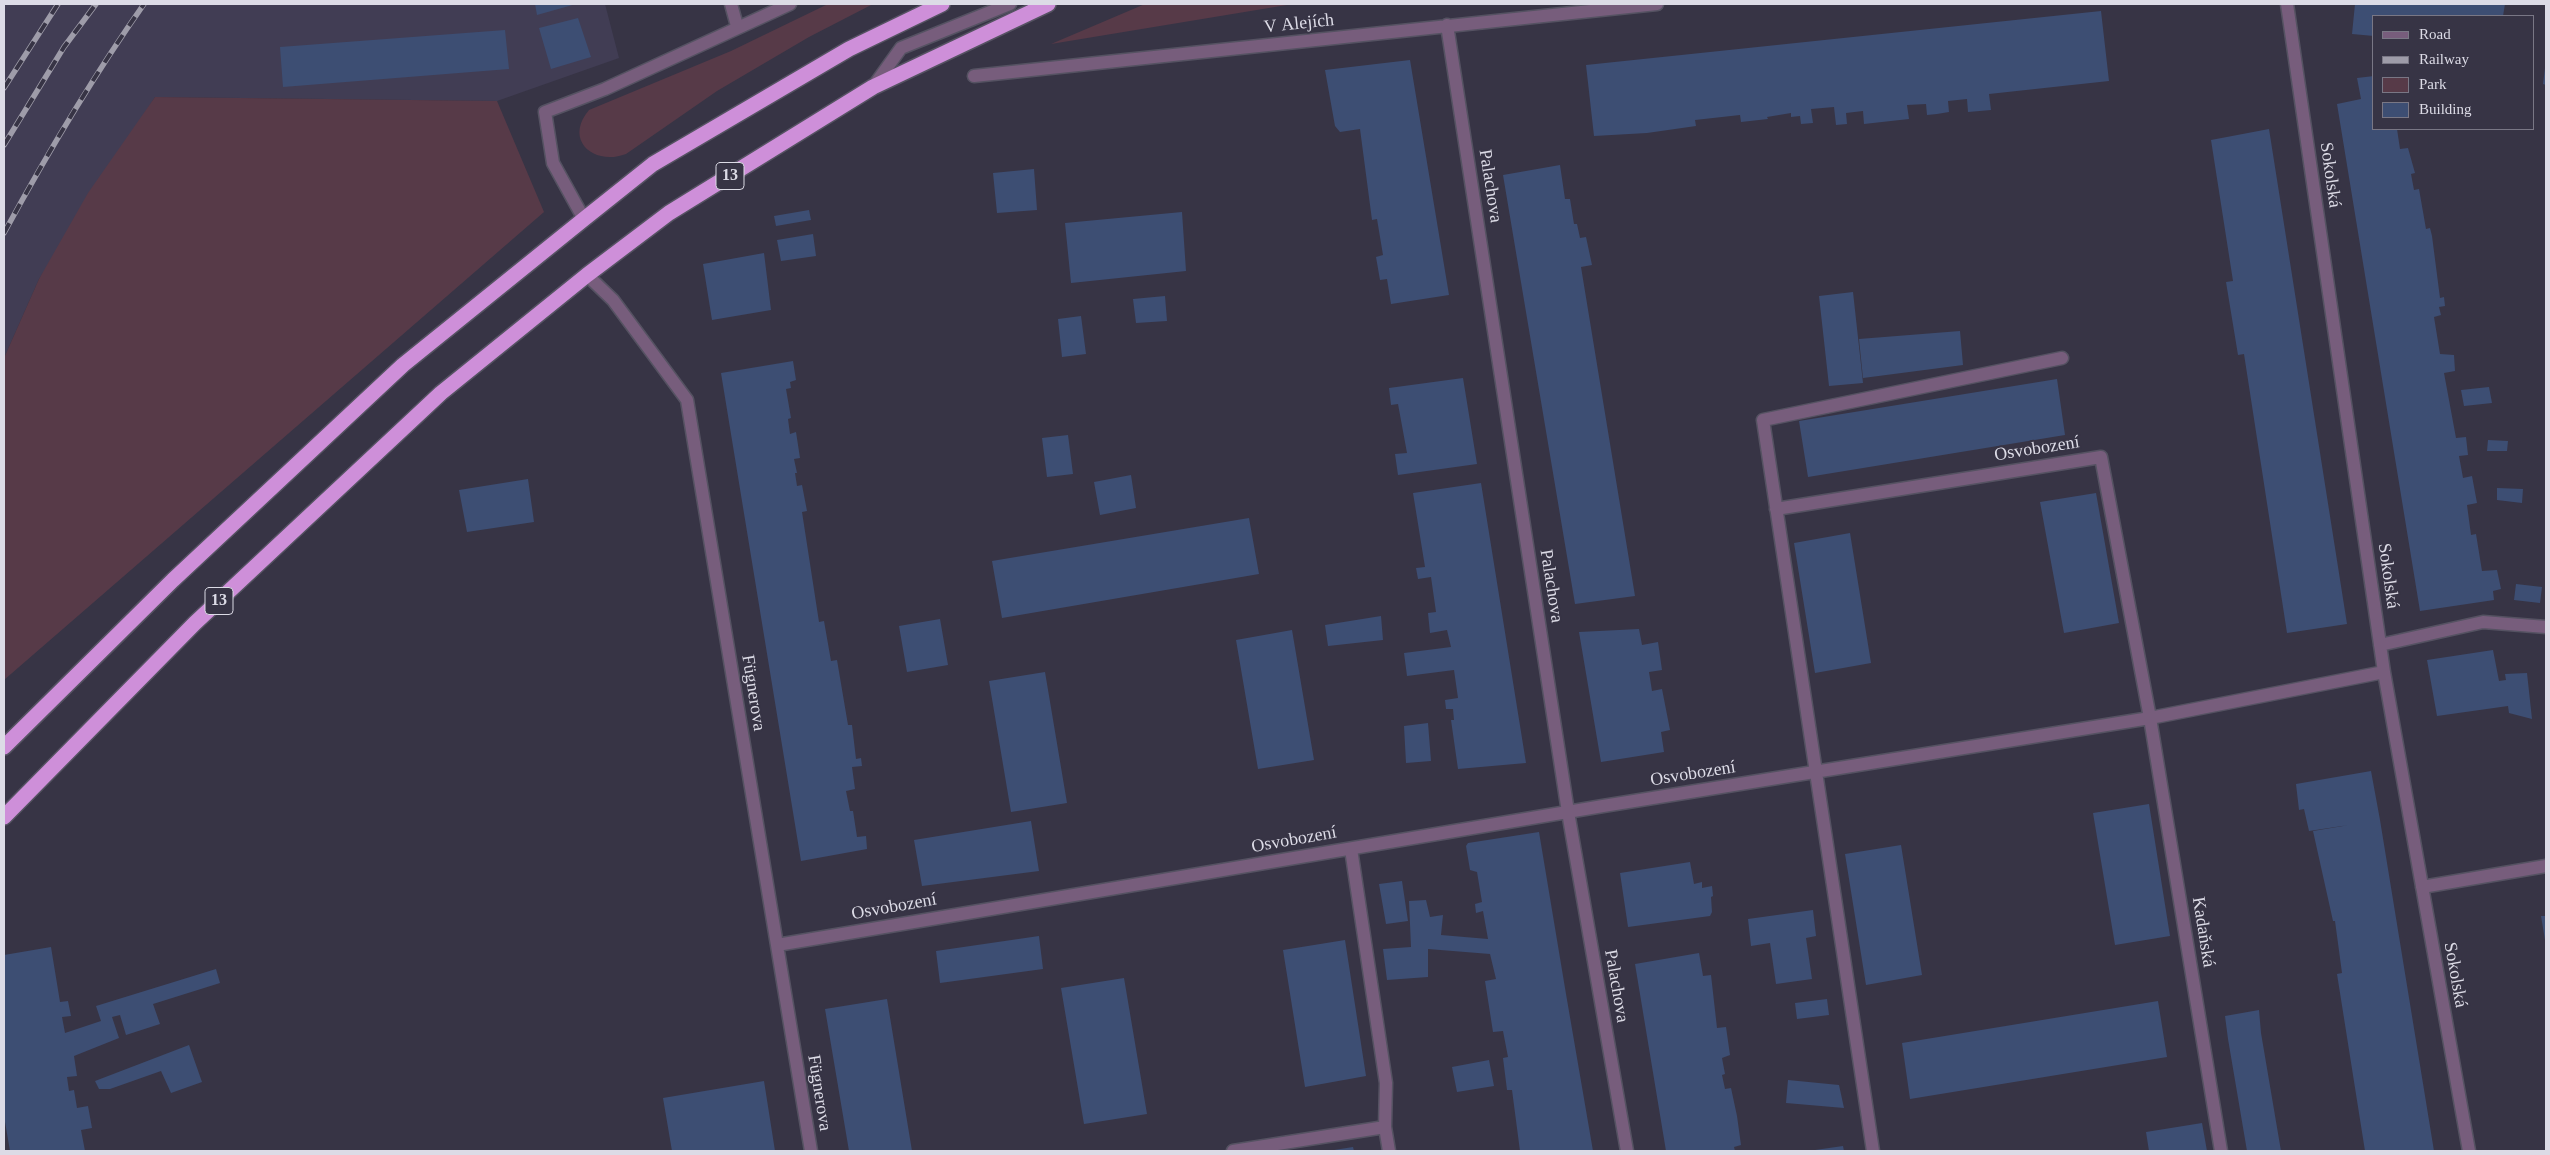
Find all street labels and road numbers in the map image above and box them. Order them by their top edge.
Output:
street label: V Alejích [1263,10,1335,38]
street label: Sokolská [2315,141,2345,209]
street label: Palachova [1474,148,1506,224]
road number: 13 [716,162,744,190]
street label: Osvobození [1993,432,2081,466]
street label: Sokolská [2373,542,2403,610]
street label: Palachova [1535,548,1567,624]
road number: 13 [205,588,233,614]
street label: Fügnerova [736,653,770,733]
street label: Osvobození [1649,757,1737,791]
street label: Osvobození [1250,822,1338,858]
street label: Osvobození [850,889,938,925]
street label: Kadaňská [2187,895,2219,969]
street label: Sokolská [2439,941,2471,1009]
street label: Palachova [1599,948,1633,1024]
street label: Fügnerova [802,1053,836,1133]

